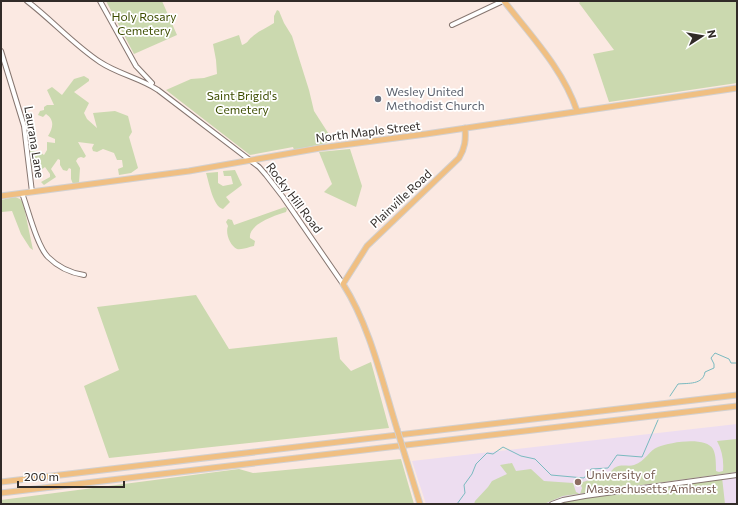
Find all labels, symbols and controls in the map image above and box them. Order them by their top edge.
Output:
park label: Holy Rosary Cemetery [111,9,177,37]
north arrow [682,16,722,56]
text: N [705,28,719,39]
place label: Wesley United Methodist Church [386,84,485,112]
park label: Saint Brigid's Cemetery [207,88,277,116]
marker: Wesley United Methodist Church [373,94,383,104]
street label: Laurana Lane [22,105,48,179]
street label: North Maple Street [315,118,421,144]
street label: Rocky Hill Road [264,160,326,235]
street label: Plainville Road [367,166,434,230]
scale bar [18,463,124,489]
place label: University of Massachusetts Amherst [586,467,717,495]
text: 200 m [24,469,59,483]
marker: University of Massachusetts Amherst [573,477,583,487]

